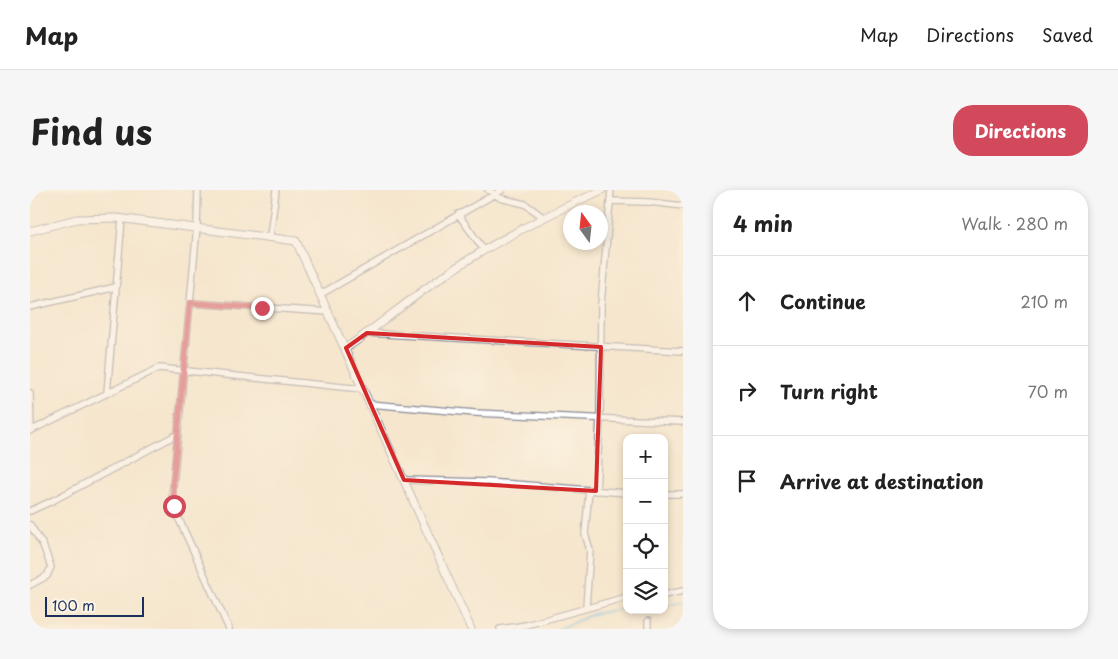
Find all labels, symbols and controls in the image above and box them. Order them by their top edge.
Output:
text: Map [25,17,78,53]
text: Map [860,21,898,48]
text: Directions [926,21,1014,48]
text: Saved [1042,21,1093,48]
text: Find us [30,104,152,157]
button: Directions [953,105,1088,156]
north arrow [563,205,608,250]
text: 4 min [733,207,793,239]
text: Walk · 280 m [961,211,1068,235]
icon: ahead [733,287,761,315]
text: Continue [780,287,866,315]
text: 210 m [1020,289,1068,313]
route end [251,297,274,320]
icon: right [733,377,761,405]
text: Turn right [780,377,878,405]
text: 70 m [1028,379,1068,403]
map controls [623,434,668,614]
button: + [623,434,668,479]
icon: arrive [733,467,761,495]
text: Arrive at destination [780,467,984,495]
button: − [623,479,668,524]
route start [163,495,186,518]
button: locate [623,524,668,569]
button: layers [623,569,668,614]
scale bar [45,594,144,617]
text: 100 m [52,595,95,616]

